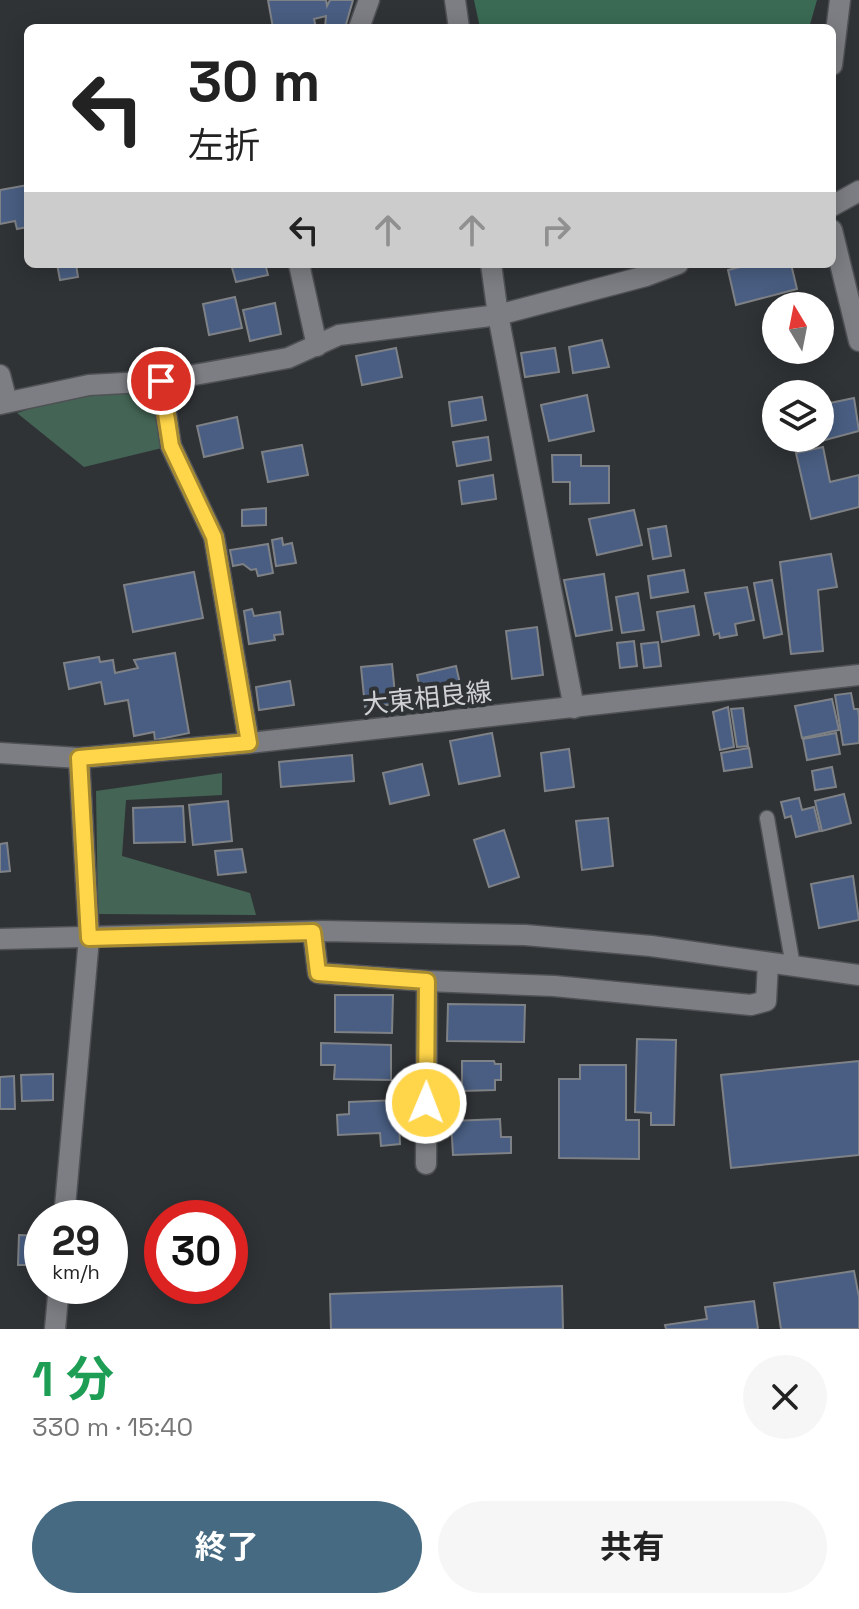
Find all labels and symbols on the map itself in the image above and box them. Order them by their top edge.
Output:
north arrow [762,292,834,364]
pin [127,347,195,415]
street label: 大東相良線 [361,674,493,722]
position arrow [384,1061,468,1145]
speed limit sign: 30 [144,1200,248,1304]

